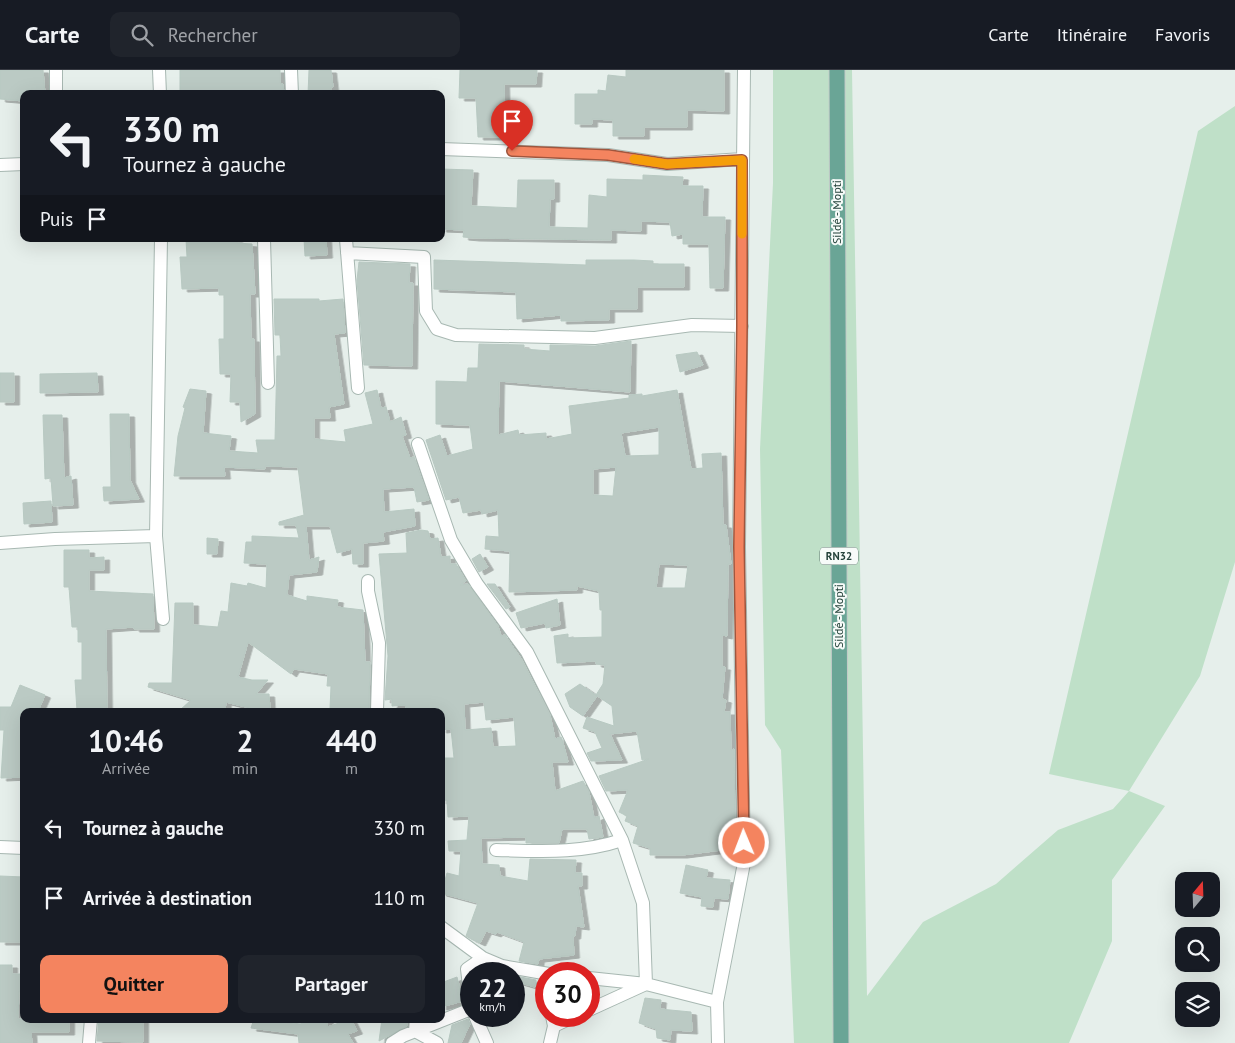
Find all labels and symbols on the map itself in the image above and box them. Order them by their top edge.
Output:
pin [491,100,533,151]
street label: Sildé - Mopti [829,180,844,244]
road number: RN32 [820,548,858,564]
street label: Sildé - Mopti [831,584,846,648]
position arrow [717,816,769,868]
north arrow [1175,872,1220,918]
speed limit sign: 30 [535,962,600,1027]

